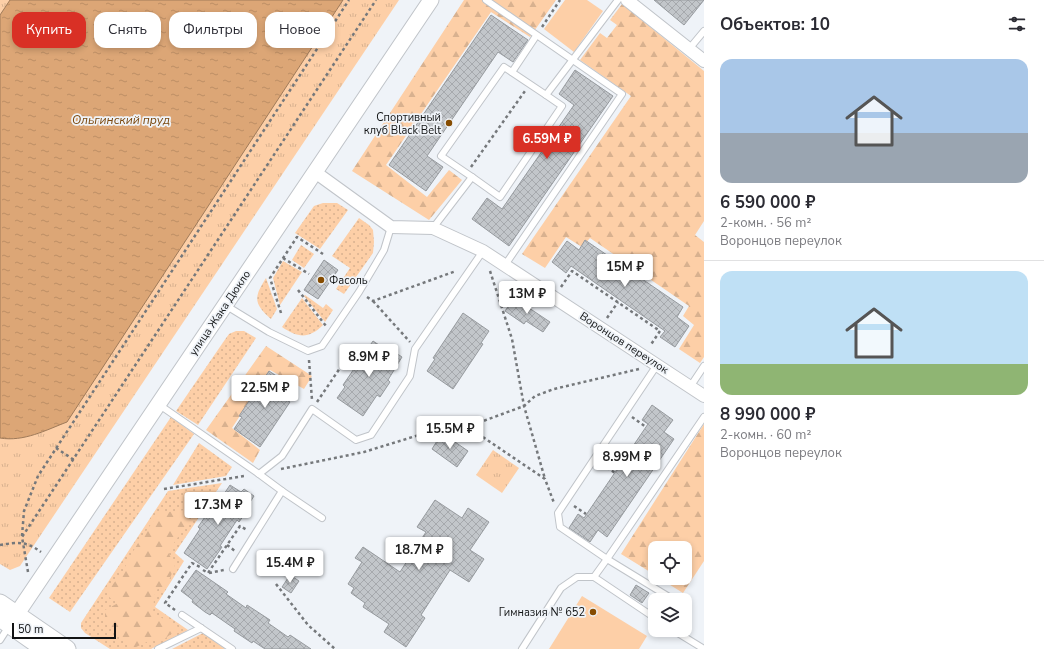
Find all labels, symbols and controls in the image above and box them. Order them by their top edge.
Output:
chip: Купить [12,12,86,48]
chip: Снять [94,12,161,48]
chip: Фильтры [169,12,257,48]
chip: Новое [265,12,335,48]
text: Объектов: 10 [720,13,830,36]
icon: filters [1006,13,1028,35]
icon: home [838,85,910,157]
place label: Спортивный клуб Black Belt [364,110,441,138]
water label: Ольгинский пруд [72,112,170,128]
marker: Спортивный клуб Black Belt [444,118,454,128]
pin: 6.59M ₽ [510,126,584,160]
text: 6.59M ₽ [522,130,572,148]
text: 6 590 000 ₽ [720,191,815,214]
text: 2-комн. · 56 m² [720,214,811,232]
text: Воронцов переулок [720,232,842,250]
pin: 15M ₽ [597,254,653,288]
text: 15M ₽ [606,258,644,276]
street label: улица Жака Дюкло [186,267,254,359]
place label: Фасоль [329,273,368,288]
marker: Фасоль [316,275,326,285]
pin: 13M ₽ [499,281,555,315]
text: 13M ₽ [508,285,546,303]
icon: home [838,297,910,369]
street label: Воронцов переулок [577,309,671,377]
pin: 8.9M ₽ [336,344,402,378]
text: 8.9M ₽ [348,348,390,366]
pin: 22.5M ₽ [228,375,302,409]
text: 22.5M ₽ [240,379,290,397]
text: 8 990 000 ₽ [720,403,815,426]
pin: 15.5M ₽ [413,416,487,450]
text: 15.5M ₽ [425,420,475,438]
text: 2-комн. · 60 m² [720,426,811,444]
pin: 8.99M ₽ [590,444,664,478]
text: Воронцов переулок [720,444,842,462]
text: 8.99M ₽ [602,448,652,466]
pin: 17.3M ₽ [181,492,255,526]
text: 17.3M ₽ [193,496,243,514]
pin: 18.7M ₽ [382,537,456,571]
text: 18.7M ₽ [394,541,444,559]
map controls [648,541,692,637]
button: locate [648,541,692,585]
pin: 15.4M ₽ [253,550,327,584]
text: 15.4M ₽ [265,554,315,572]
button: layers [648,593,692,637]
place label: Гимназия № 652 [499,605,585,620]
marker: Гимназия № 652 [588,607,598,617]
scale bar [12,621,116,640]
text: 50 m [18,622,43,637]

